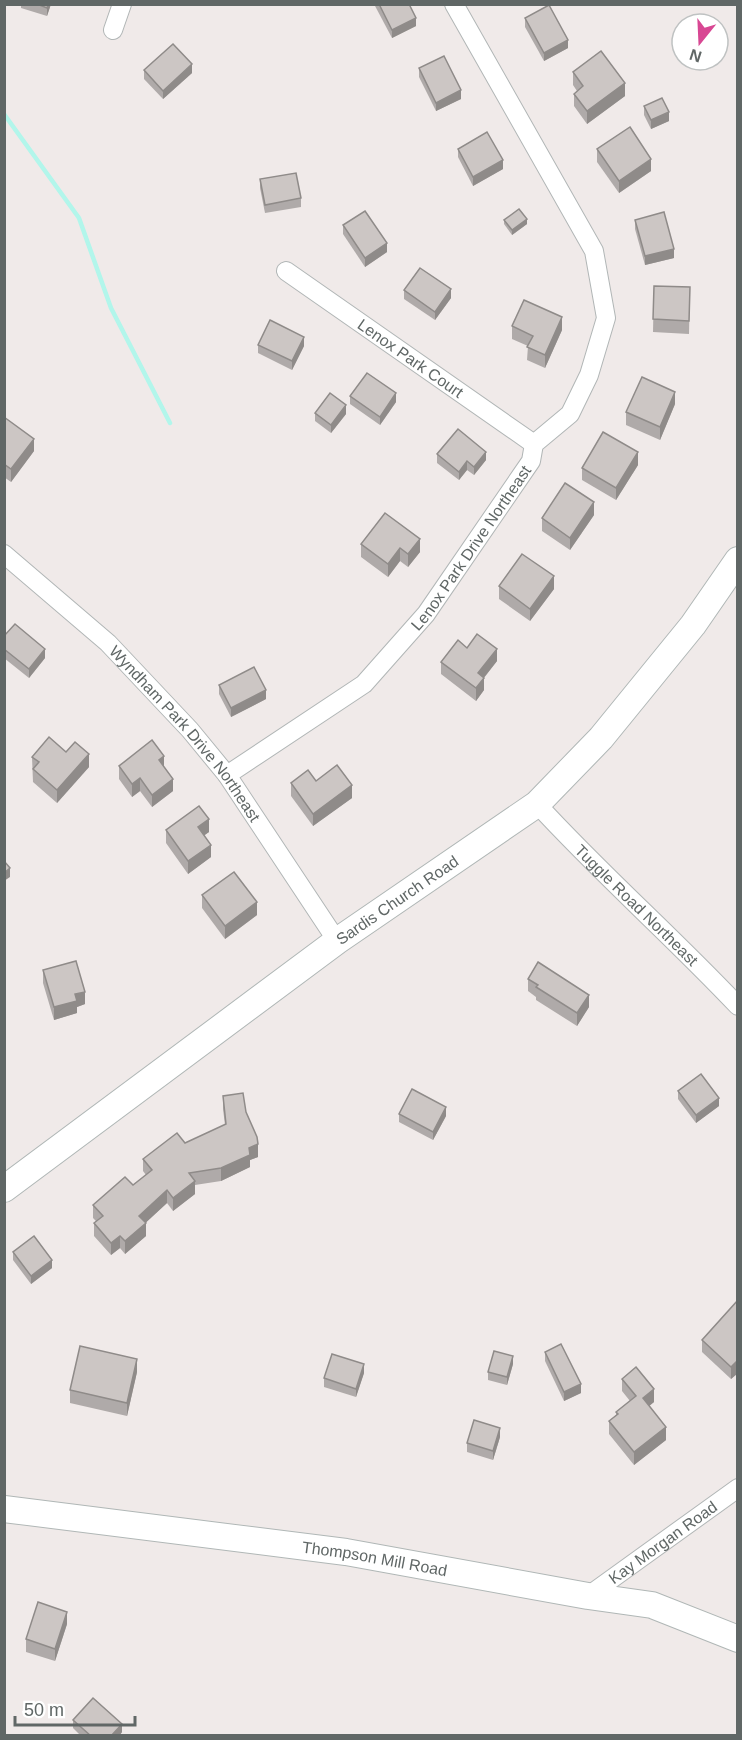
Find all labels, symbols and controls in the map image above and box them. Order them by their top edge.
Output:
north arrow [670,12,730,72]
text: N [687,46,704,66]
street label: Lenox Park Court [355,315,467,401]
street label: Lenox Park Drive Northeast [407,462,534,633]
street label: Wyndham Park Drive Northeast [106,642,264,825]
street label: Tuggle Road Northeast [572,841,702,969]
street label: Sardis Church Road [333,852,461,948]
street label: Kay Morgan Road [605,1498,720,1587]
street label: Thompson Mill Road [301,1538,449,1579]
scale bar [15,1689,135,1727]
text: 50 m [24,1700,64,1720]

